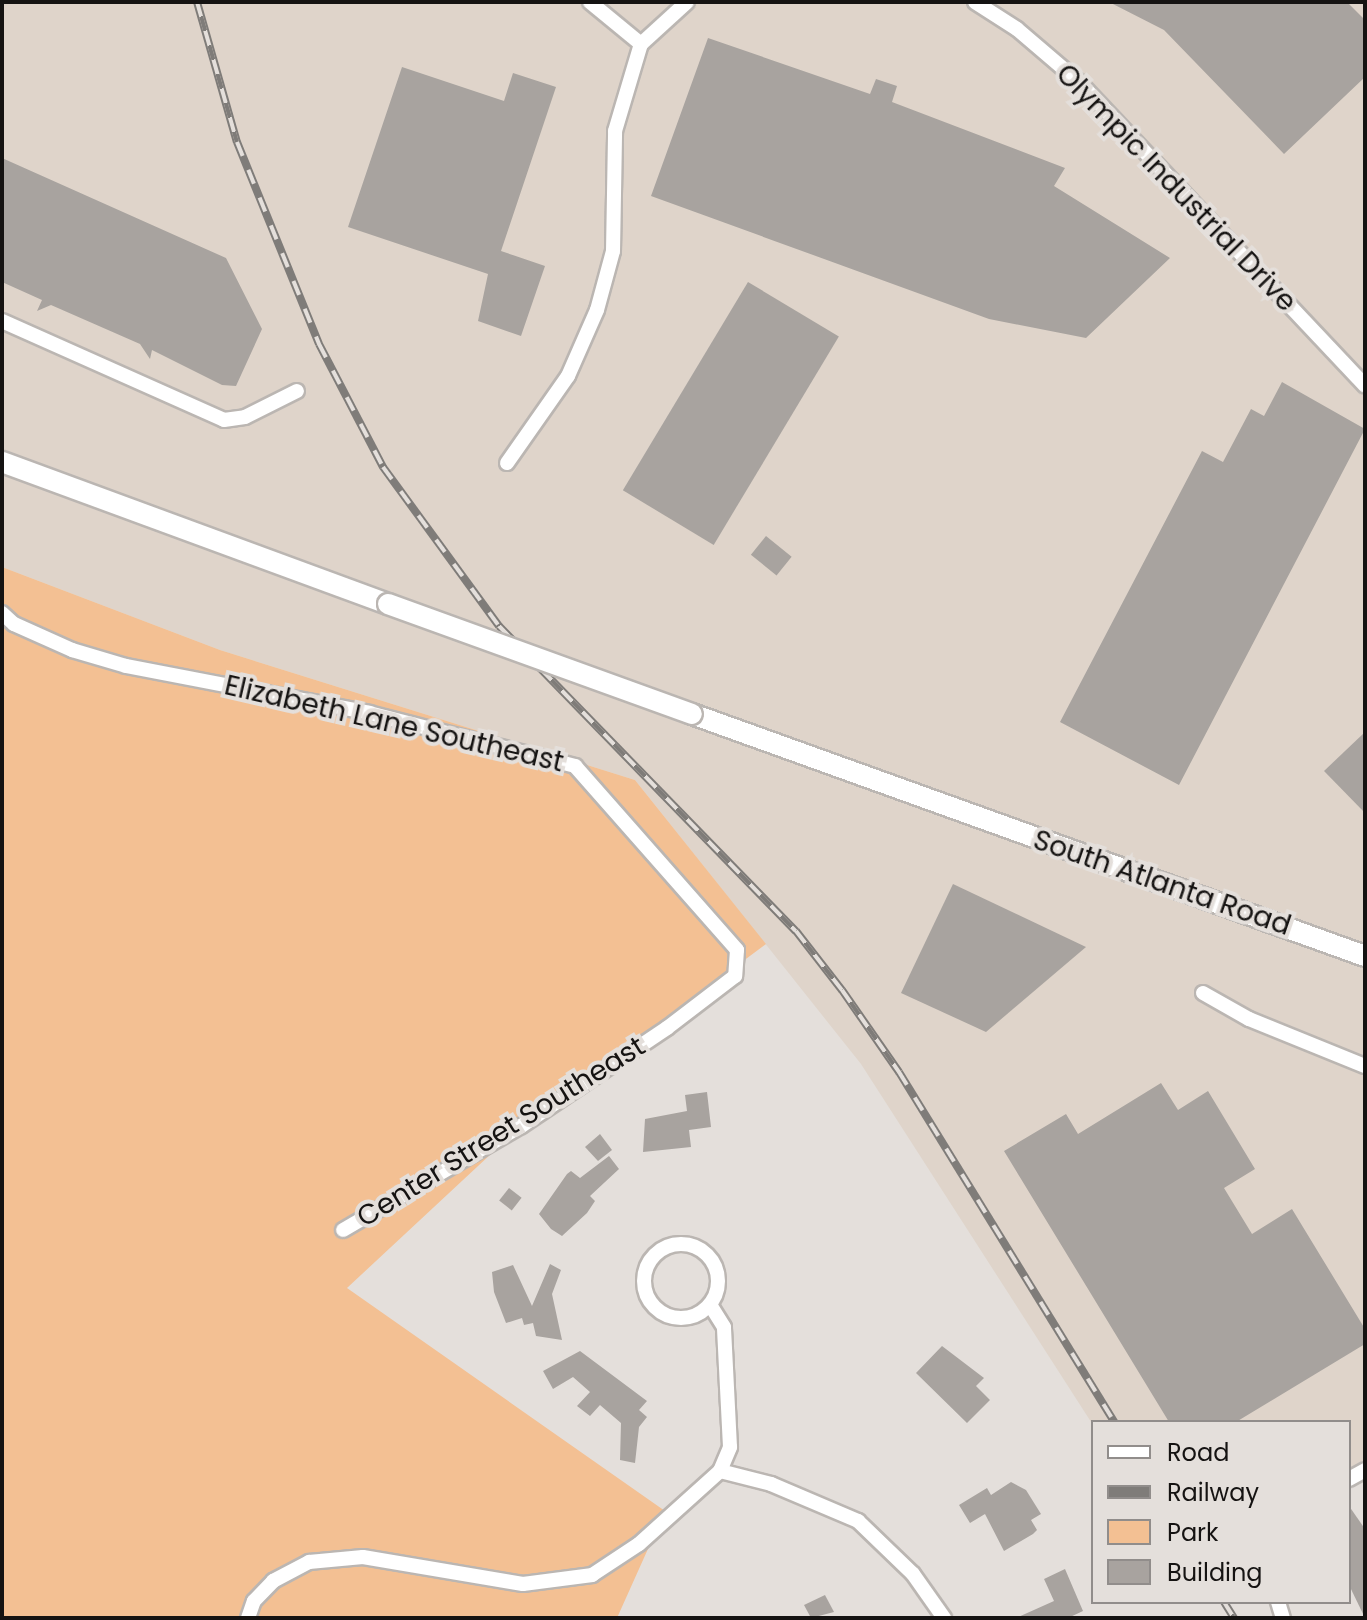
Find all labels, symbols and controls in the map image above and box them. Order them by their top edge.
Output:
street label: Olympic Industrial Drive [1049,57,1303,319]
street label: Elizabeth Lane Southeast [221,669,567,779]
street label: South Atlanta Road [1029,823,1295,943]
street label: Center Street Southeast [351,1029,651,1235]
legend [1091,1420,1351,1604]
text: Road [1167,1436,1229,1469]
text: Railway [1167,1476,1259,1509]
text: Park [1167,1516,1218,1549]
text: Building [1167,1556,1263,1589]

